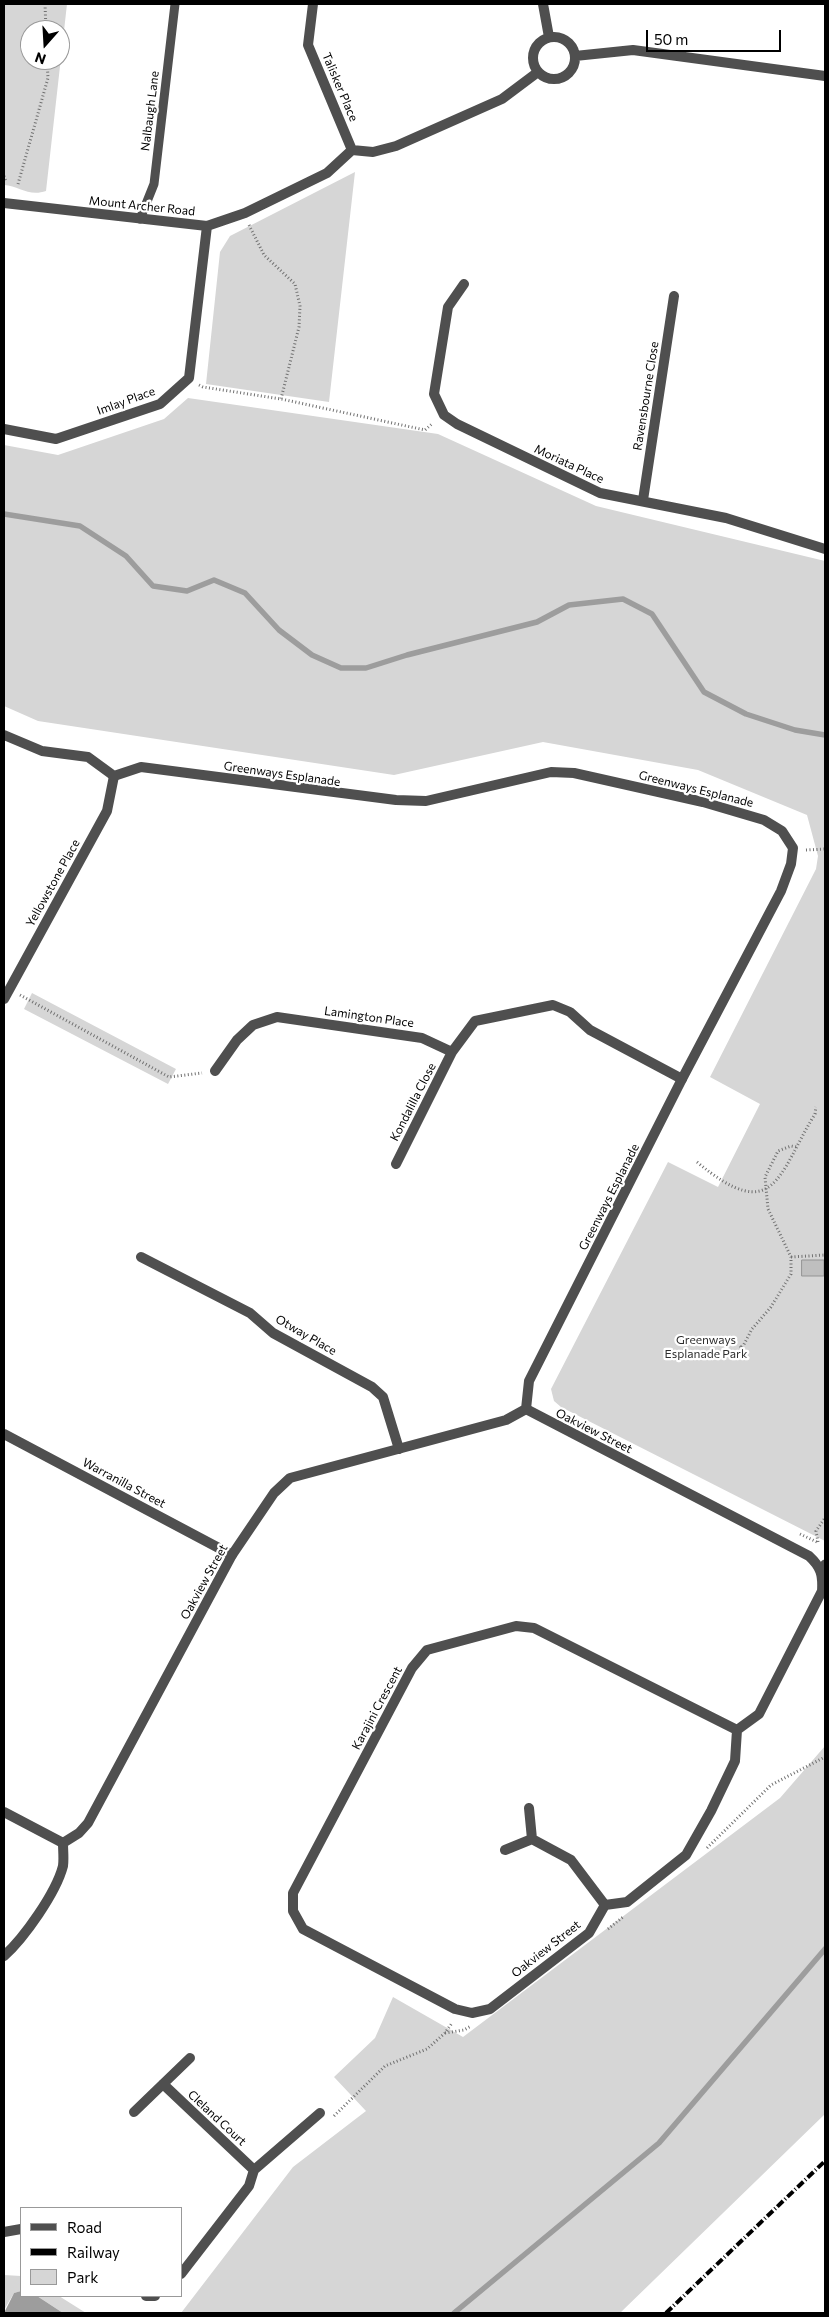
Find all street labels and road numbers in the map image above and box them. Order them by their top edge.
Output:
street label: Talisker Place [319,50,361,124]
street label: Nalbaugh Lane [138,70,162,152]
street label: Mount Archer Road [88,193,196,219]
street label: Ravensbourne Close [630,340,662,452]
street label: Imlay Place [95,384,157,418]
street label: Moriata Place [532,442,606,486]
street label: Greenways Esplanade [223,759,341,789]
street label: Greenways Esplanade [637,768,755,810]
street label: Yellowstone Place [23,837,83,929]
street label: Lamington Place [323,1004,415,1030]
street label: Kondalilla Close [387,1061,439,1143]
street label: Greenways Esplanade [576,1141,642,1253]
street label: Otway Place [273,1312,339,1358]
street label: Oakview Street [553,1406,635,1456]
street label: Warranilla Street [80,1455,168,1511]
street label: Oakview Street [177,1542,231,1622]
street label: Karajini Crescent [349,1664,405,1752]
street label: Oakview Street [509,1918,583,1980]
street label: Cleland Court [185,2087,249,2149]

